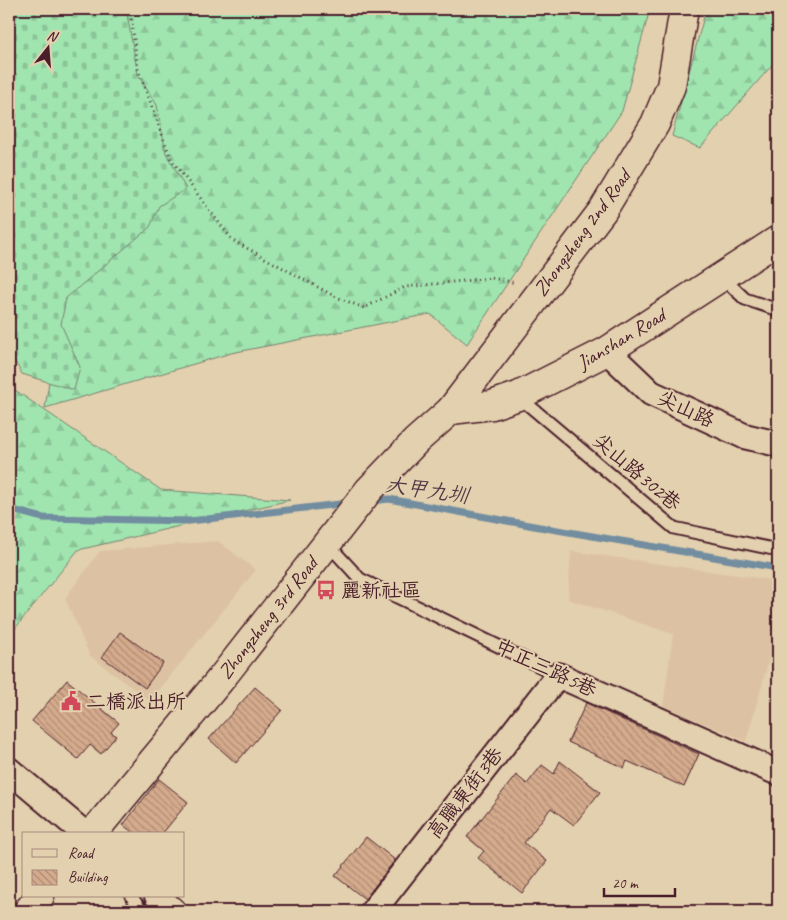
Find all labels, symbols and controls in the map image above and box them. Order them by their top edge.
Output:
north arrow [22,22,72,72]
text: N [45,27,61,46]
street label: Zhongzheng 2nd Road [528,162,638,301]
street label: Jianshan Road [571,301,672,376]
street label: 尖山路 [654,385,719,433]
street label: 尖山路302巷 [588,428,687,517]
water label: 大甲九圳 [384,471,472,509]
street label: Zhongzheng 3rd Road [213,549,325,684]
place label: 麗新社區 [341,578,421,603]
bus stop icon: 麗新社區 [315,579,337,601]
street label: 中正三路5巷 [491,634,602,703]
place label: 二橋派出所 [86,689,186,714]
public building icon: 二橋派出所 [60,690,82,712]
street label: 高職東街3巷 [422,742,509,844]
legend [22,832,185,898]
text: Road [68,844,95,863]
scale bar [604,865,676,897]
text: Building [68,868,108,887]
text: 20 m [612,874,639,893]

